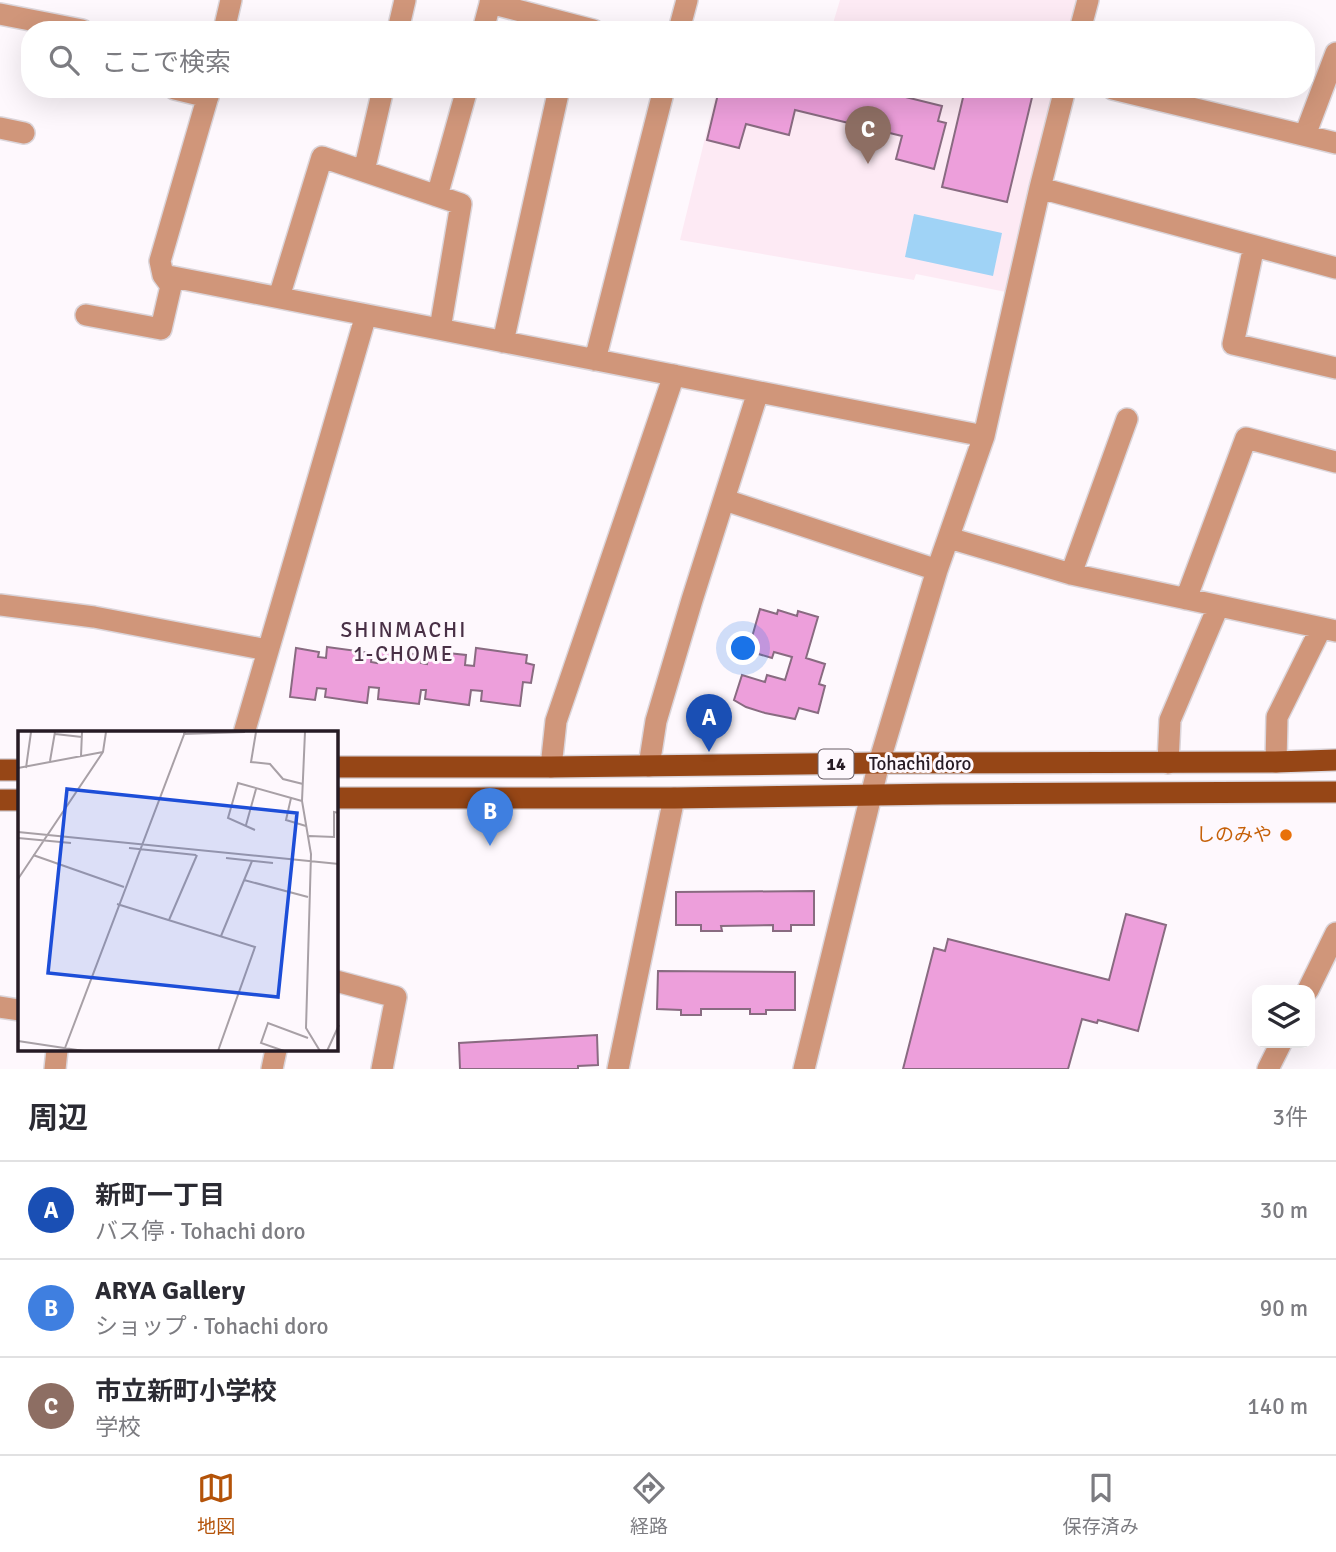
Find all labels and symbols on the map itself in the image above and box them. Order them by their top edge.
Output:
pin: C [845,106,891,164]
district label: SHINMACHI 1-CHOME [341,617,467,667]
your location [726,631,760,665]
pin: A [686,694,732,752]
inset map [18,731,338,1052]
road number: 14 [818,750,854,778]
street label: Tohachi doro [869,752,971,776]
pin: B [467,788,513,846]
place label: しのみや [1196,823,1272,847]
marker: しのみや [1278,827,1294,843]

